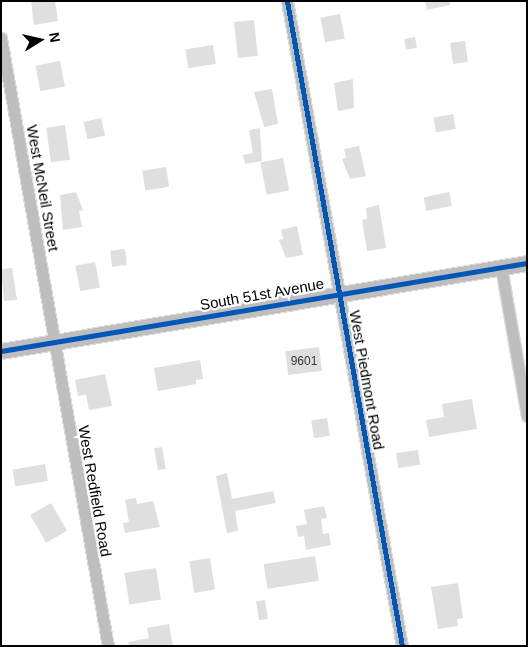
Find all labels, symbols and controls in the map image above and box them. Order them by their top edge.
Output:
north arrow [15,15,65,65]
text: N [46,31,64,44]
street label: West McNeil Street [23,123,63,253]
street label: South 51st Avenue [198,274,326,314]
street label: West Piedmont Road [346,309,388,451]
house number: 9601 [291,355,317,369]
street label: West Redfield Road [75,424,115,558]

